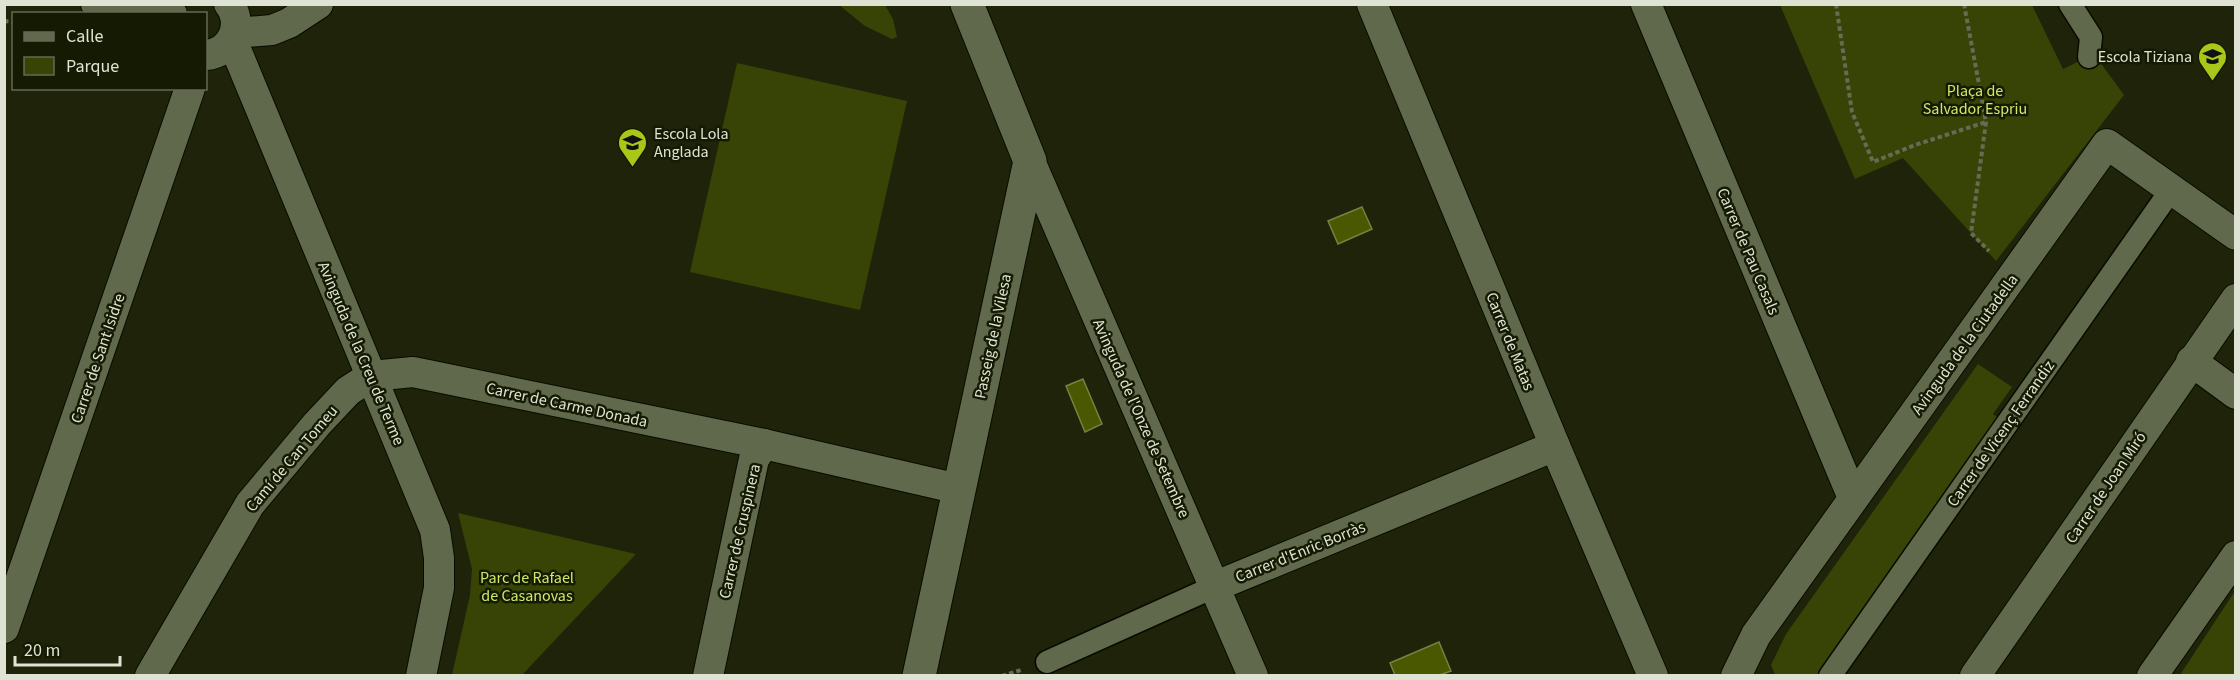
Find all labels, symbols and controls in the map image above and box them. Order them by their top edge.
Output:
legend [12,12,207,90]
text: Calle [66,24,104,49]
school or university icon: Escola Tiziana [2197,40,2229,82]
place label: Escola Tiziana [2098,46,2192,68]
text: Parque [66,54,119,79]
park label: Plaça de Salvador Espriu [1923,80,2027,120]
place label: Escola Lola Anglada [654,123,729,163]
school or university icon: Escola Lola Anglada [617,126,649,168]
street label: Carrer de Pau Casals [1711,185,1785,319]
street label: Avinguda de la Creu de Terme [312,258,410,449]
street label: Avinguda de la Ciutadella [1906,270,2023,419]
street label: Passeig de la Vilesa [969,272,1017,401]
street label: Carrer de Matas [1480,289,1540,394]
street label: Carrer de Sant Isidre [65,290,130,426]
street label: Avinguda de l'Onze de Setembre [1087,315,1195,521]
street label: Carrer de Vicenç Ferrandiz [1942,356,2060,511]
street label: Carrer de Carme Donada [484,377,649,433]
street label: Camí de Can Tomeu [241,401,343,517]
street label: Carrer de Joan Miró [2060,427,2151,548]
street label: Carrer de Cruspinera [714,462,766,601]
street label: Carrer d'Enric Borràs [1232,516,1369,588]
park label: Parc de Rafael de Casanovas [480,567,574,607]
scale bar [15,629,120,667]
text: 20 m [24,638,60,663]

